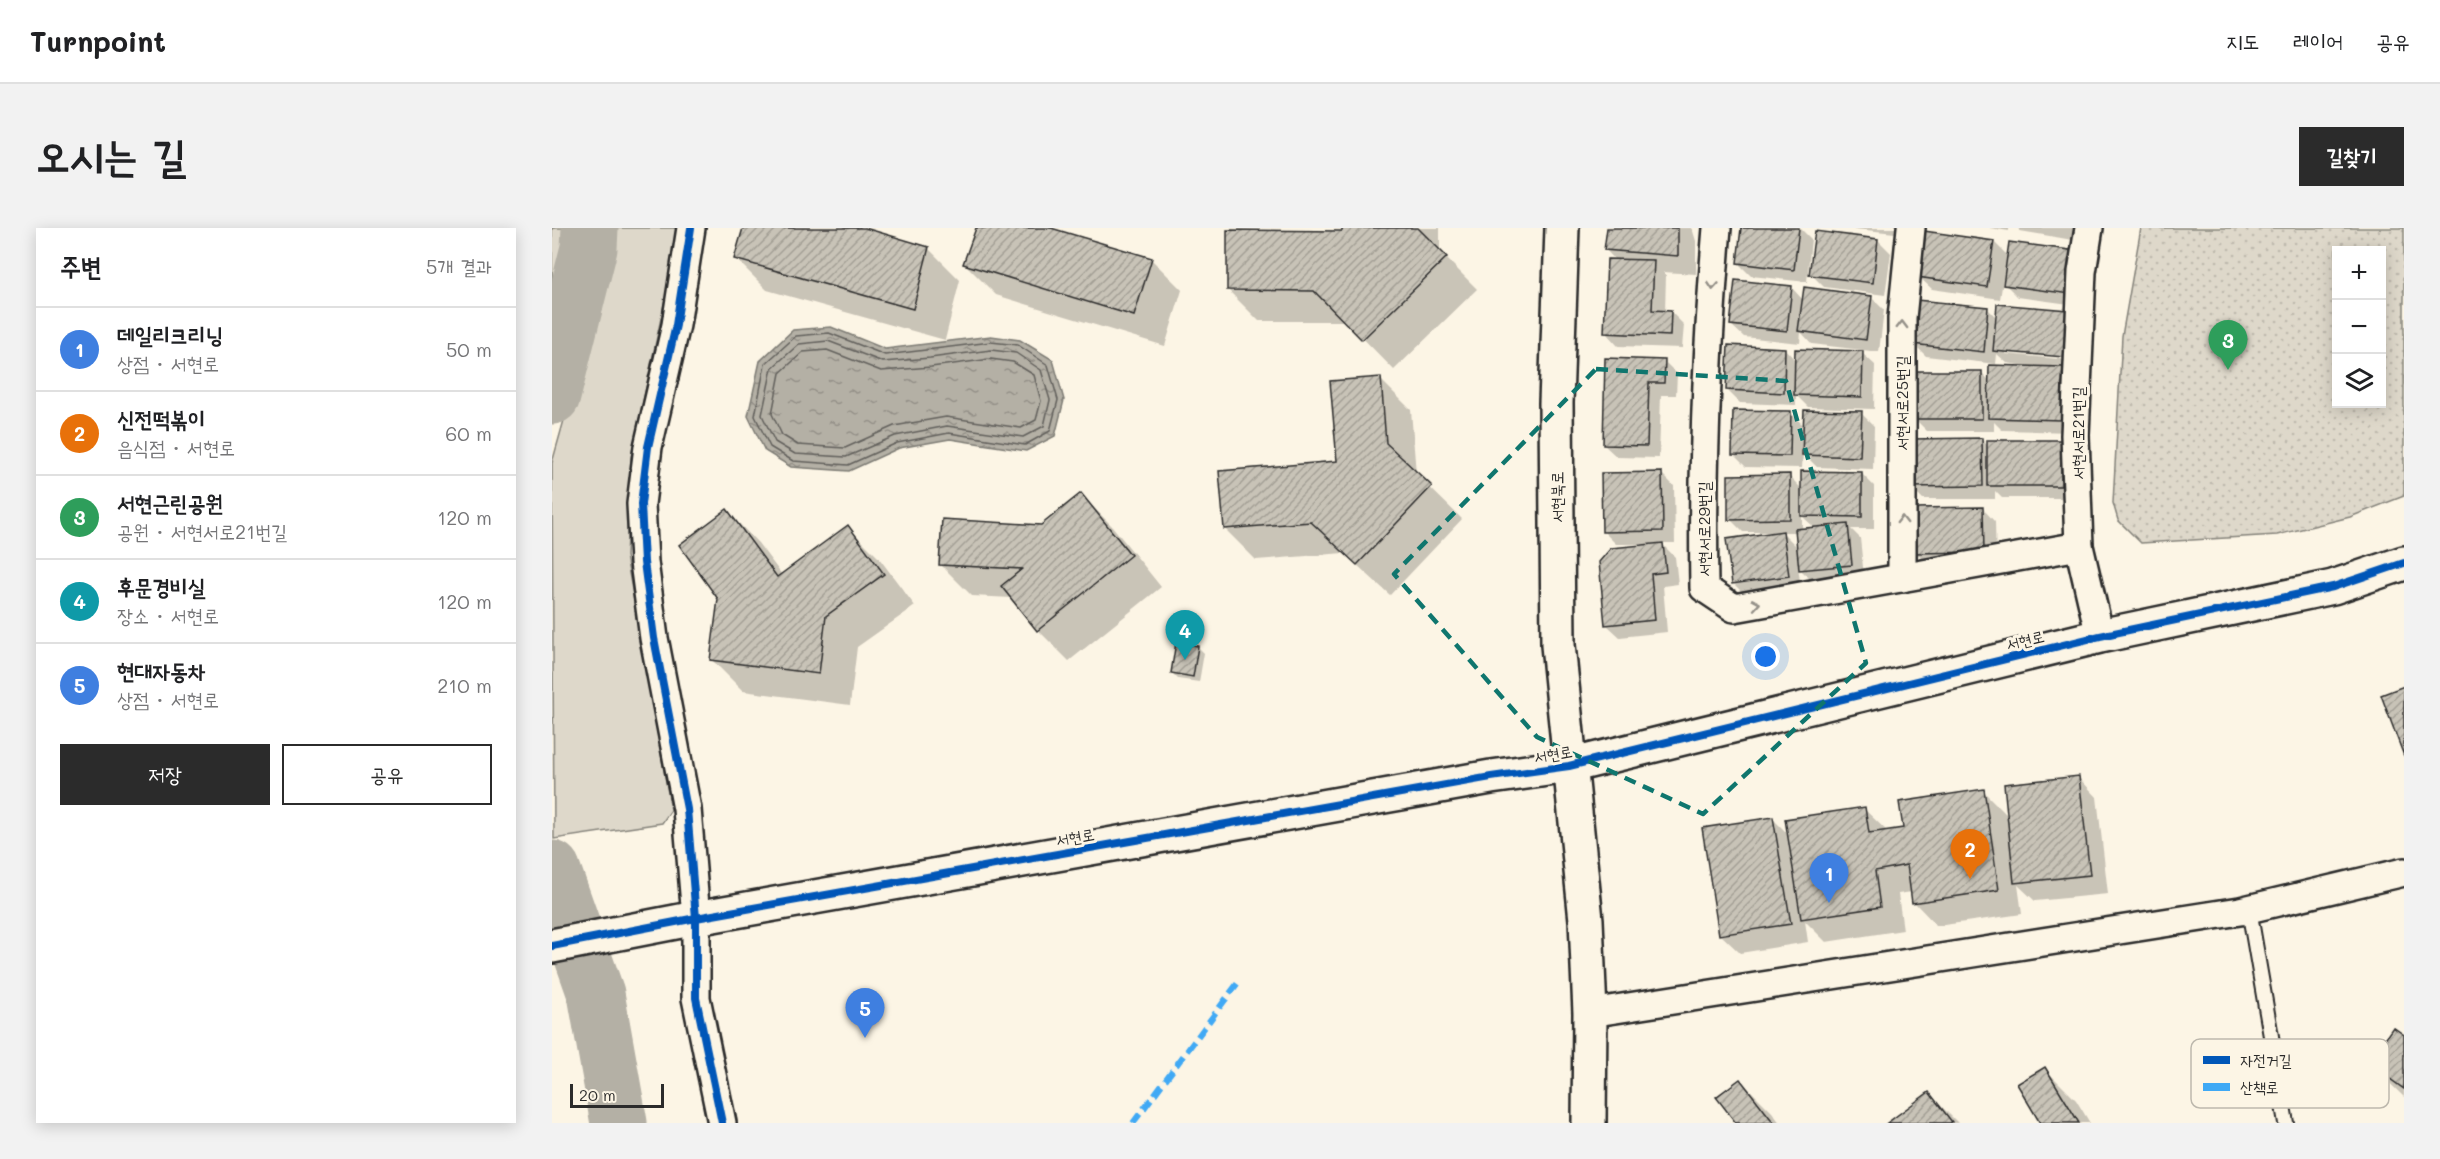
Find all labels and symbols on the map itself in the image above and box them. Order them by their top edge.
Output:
one-way arrow [1706,282,1719,291]
one-way arrow [1896,320,1908,329]
pin: 3 [2208,320,2248,370]
street label: 서현서로25번길 [1891,355,1912,451]
street label: 서현서로21번길 [2067,386,2088,480]
street label: 서현북로 [1546,471,1567,523]
street label: 서현서로29번길 [1693,481,1714,577]
one-way arrow [1896,515,1908,524]
one-way arrow [1751,598,1761,611]
pin: 4 [1166,610,1204,660]
street label: 서현로 [2004,625,2046,654]
your location [1751,642,1780,671]
street label: 서현로 [1532,740,1574,767]
street label: 서현로 [1054,823,1096,850]
pin: 2 [1950,830,1990,879]
pin: 1 [1810,854,1848,903]
pin: 5 [846,988,884,1038]
legend [2191,1039,2389,1108]
text: 자전거길 [2240,1049,2292,1070]
text: 산책로 [2240,1076,2279,1097]
scale bar [570,1081,664,1108]

